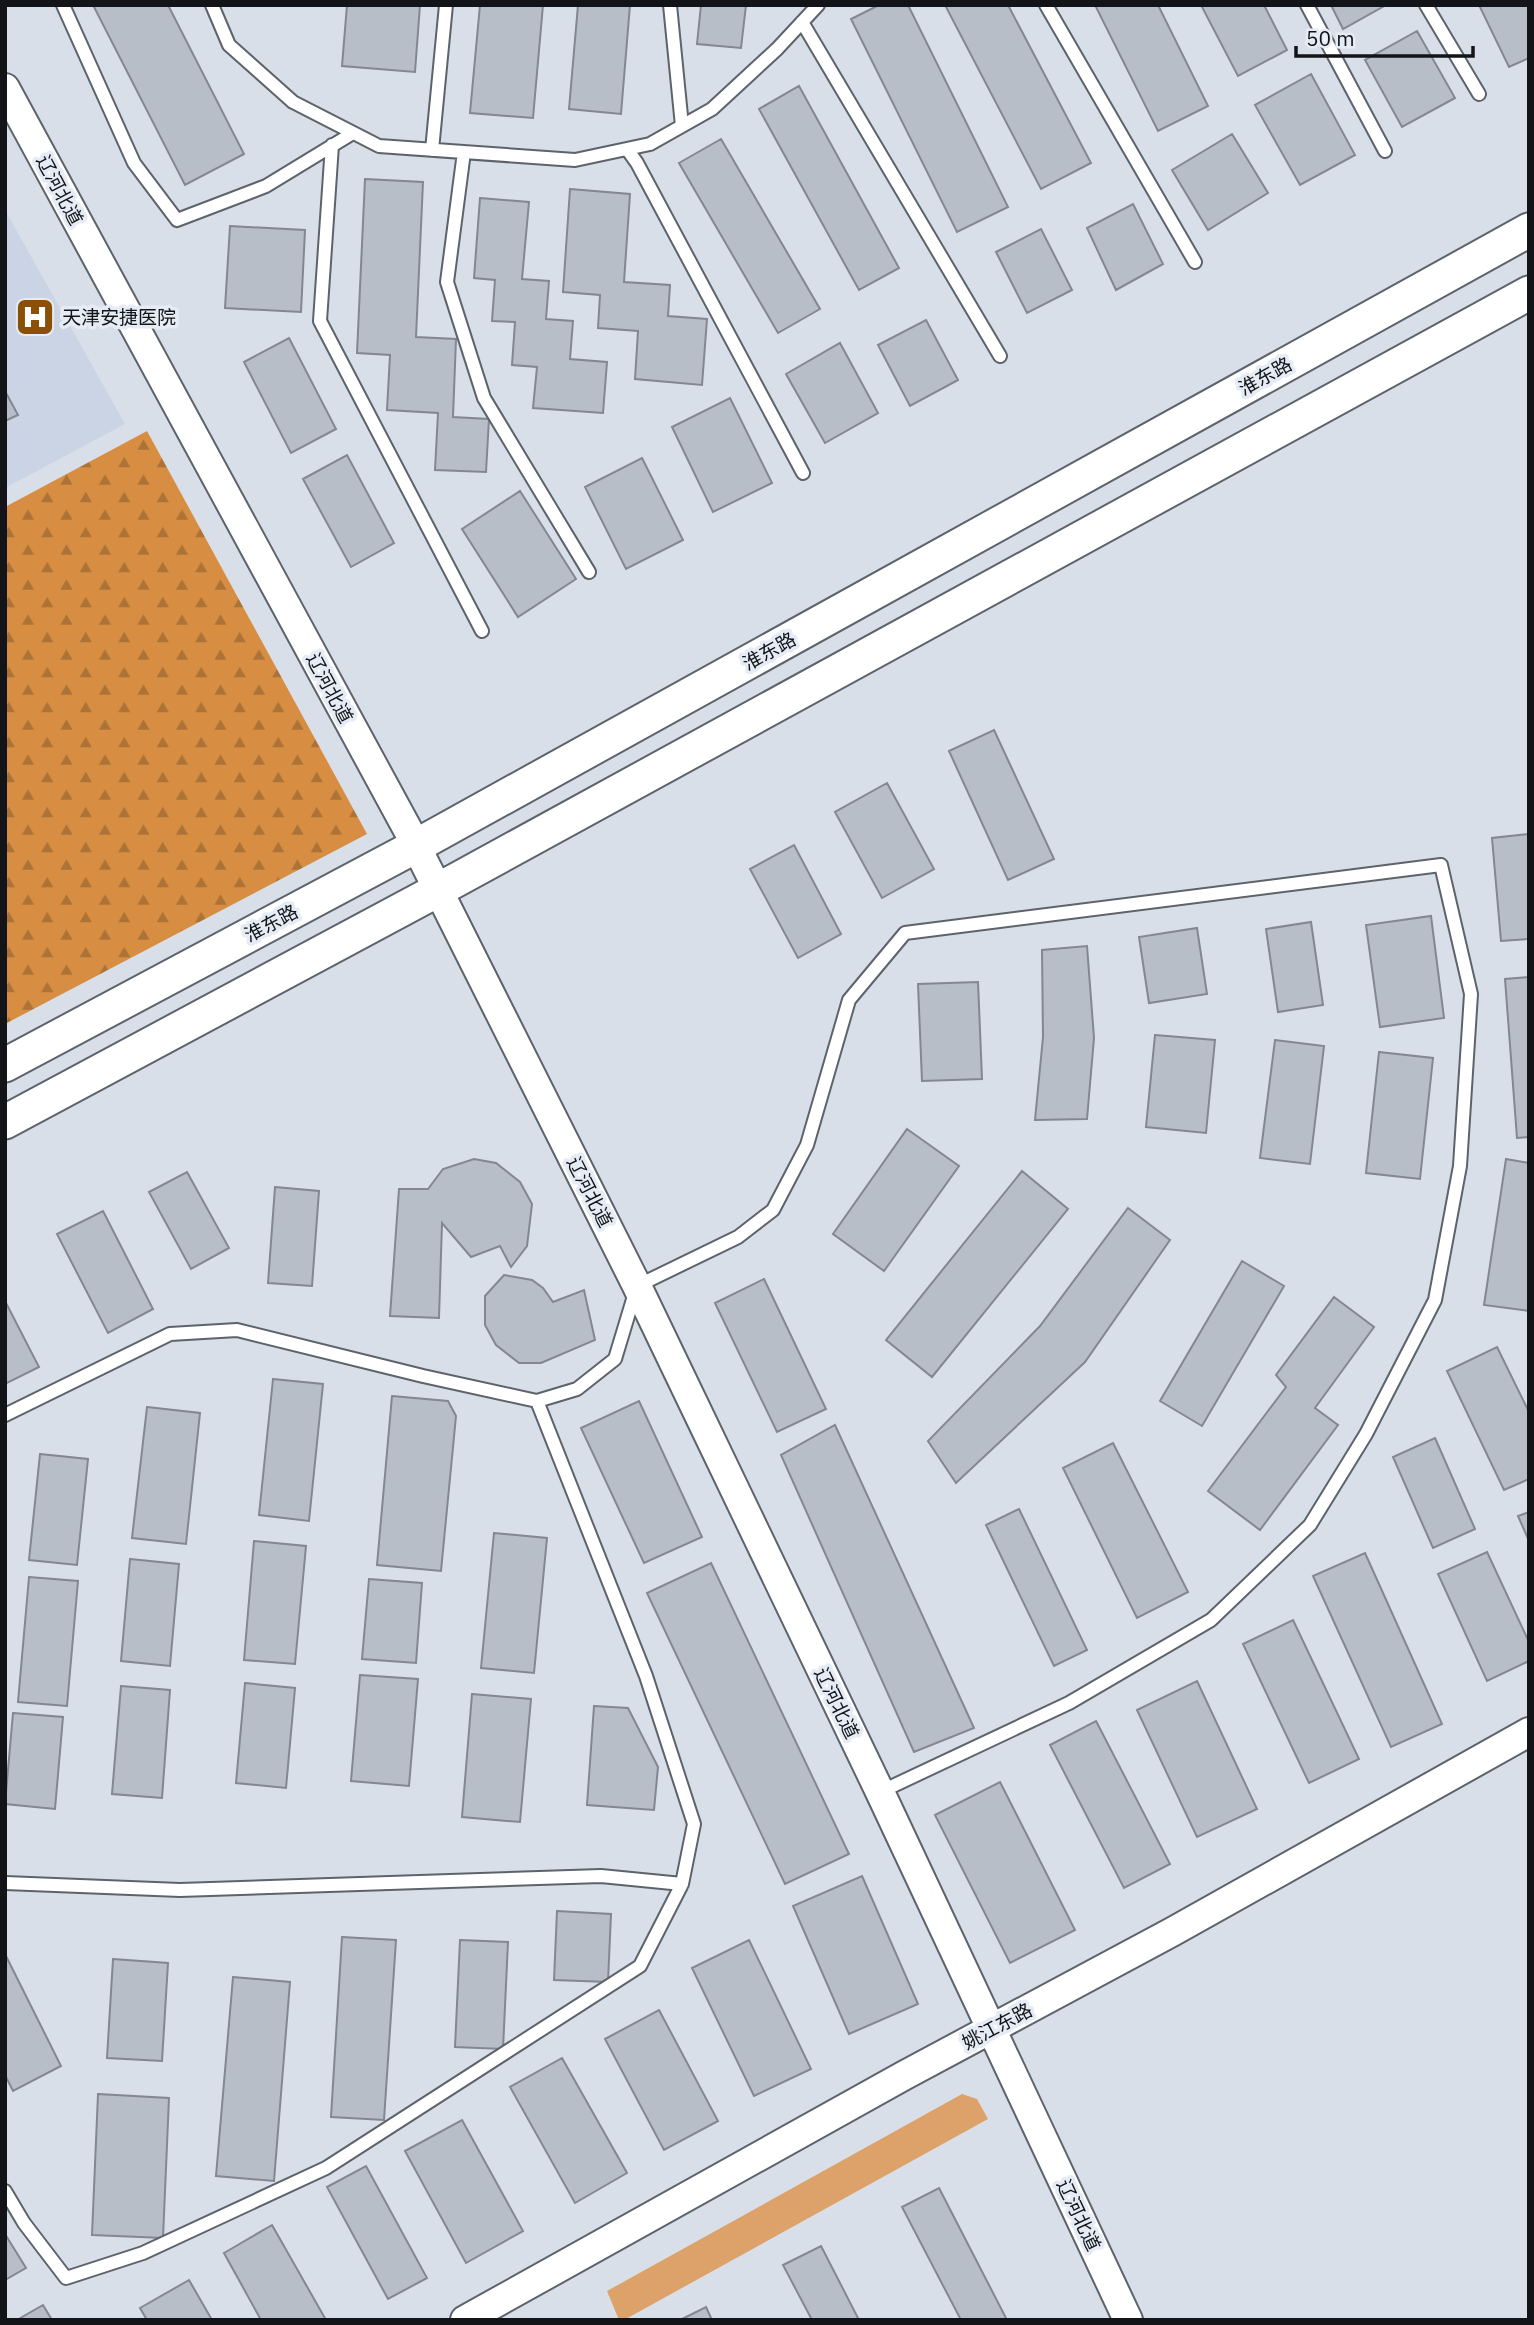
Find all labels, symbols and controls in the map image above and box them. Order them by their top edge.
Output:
scale bar [1296,14,1473,58]
text: 50 m [1306,24,1355,52]
street label: 辽河北道 [32,151,88,229]
hospital icon: 天津安捷医院 [14,296,56,338]
place label: 天津安捷医院 [62,305,176,329]
street label: 淮东路 [1234,352,1296,400]
street label: 淮东路 [738,627,800,675]
street label: 辽河北道 [302,649,358,727]
street label: 淮东路 [240,899,302,947]
street label: 辽河北道 [562,1153,618,1231]
street label: 辽河北道 [810,1664,864,1742]
street label: 姚江东路 [958,1998,1036,2054]
street label: 辽河北道 [1052,2175,1106,2255]

